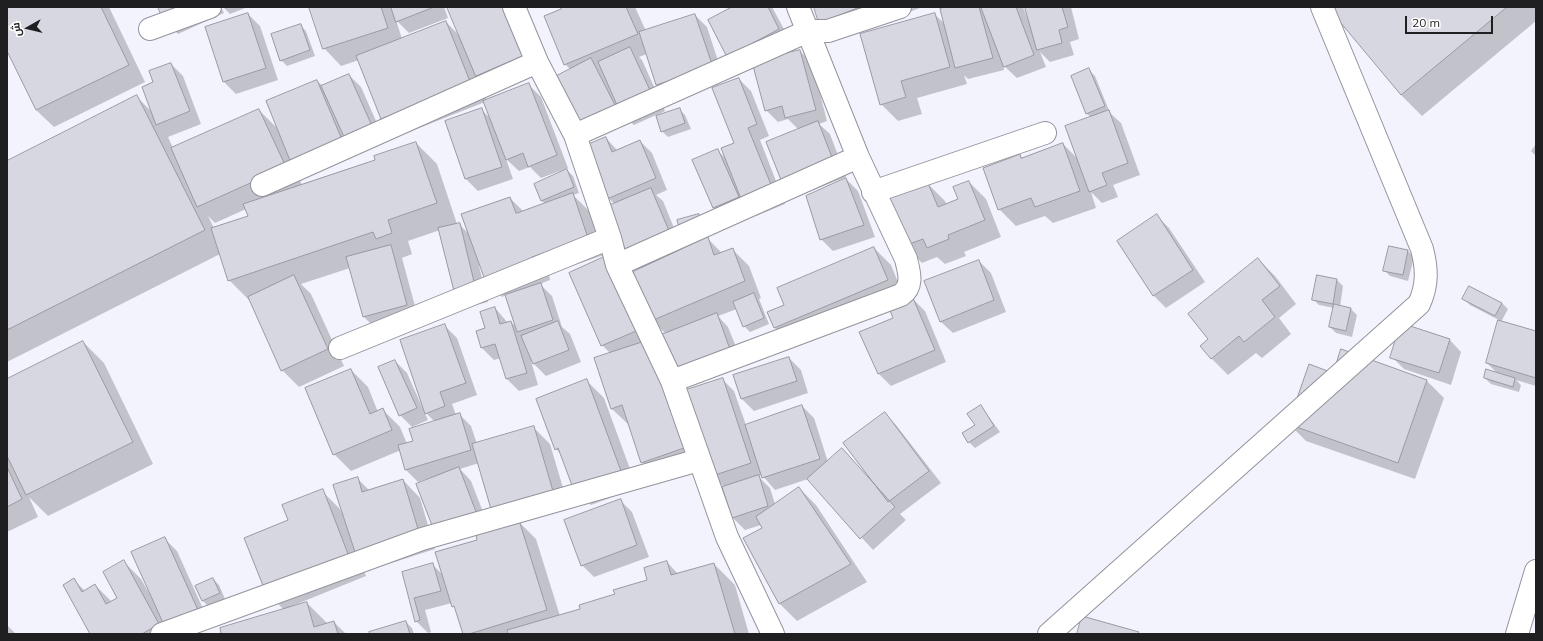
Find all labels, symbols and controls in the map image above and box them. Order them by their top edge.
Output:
north arrow [8,8,48,48]
scale bar [1407,8,1495,34]
text: 20 m [1412,15,1440,30]
text: ش [8,22,24,38]

